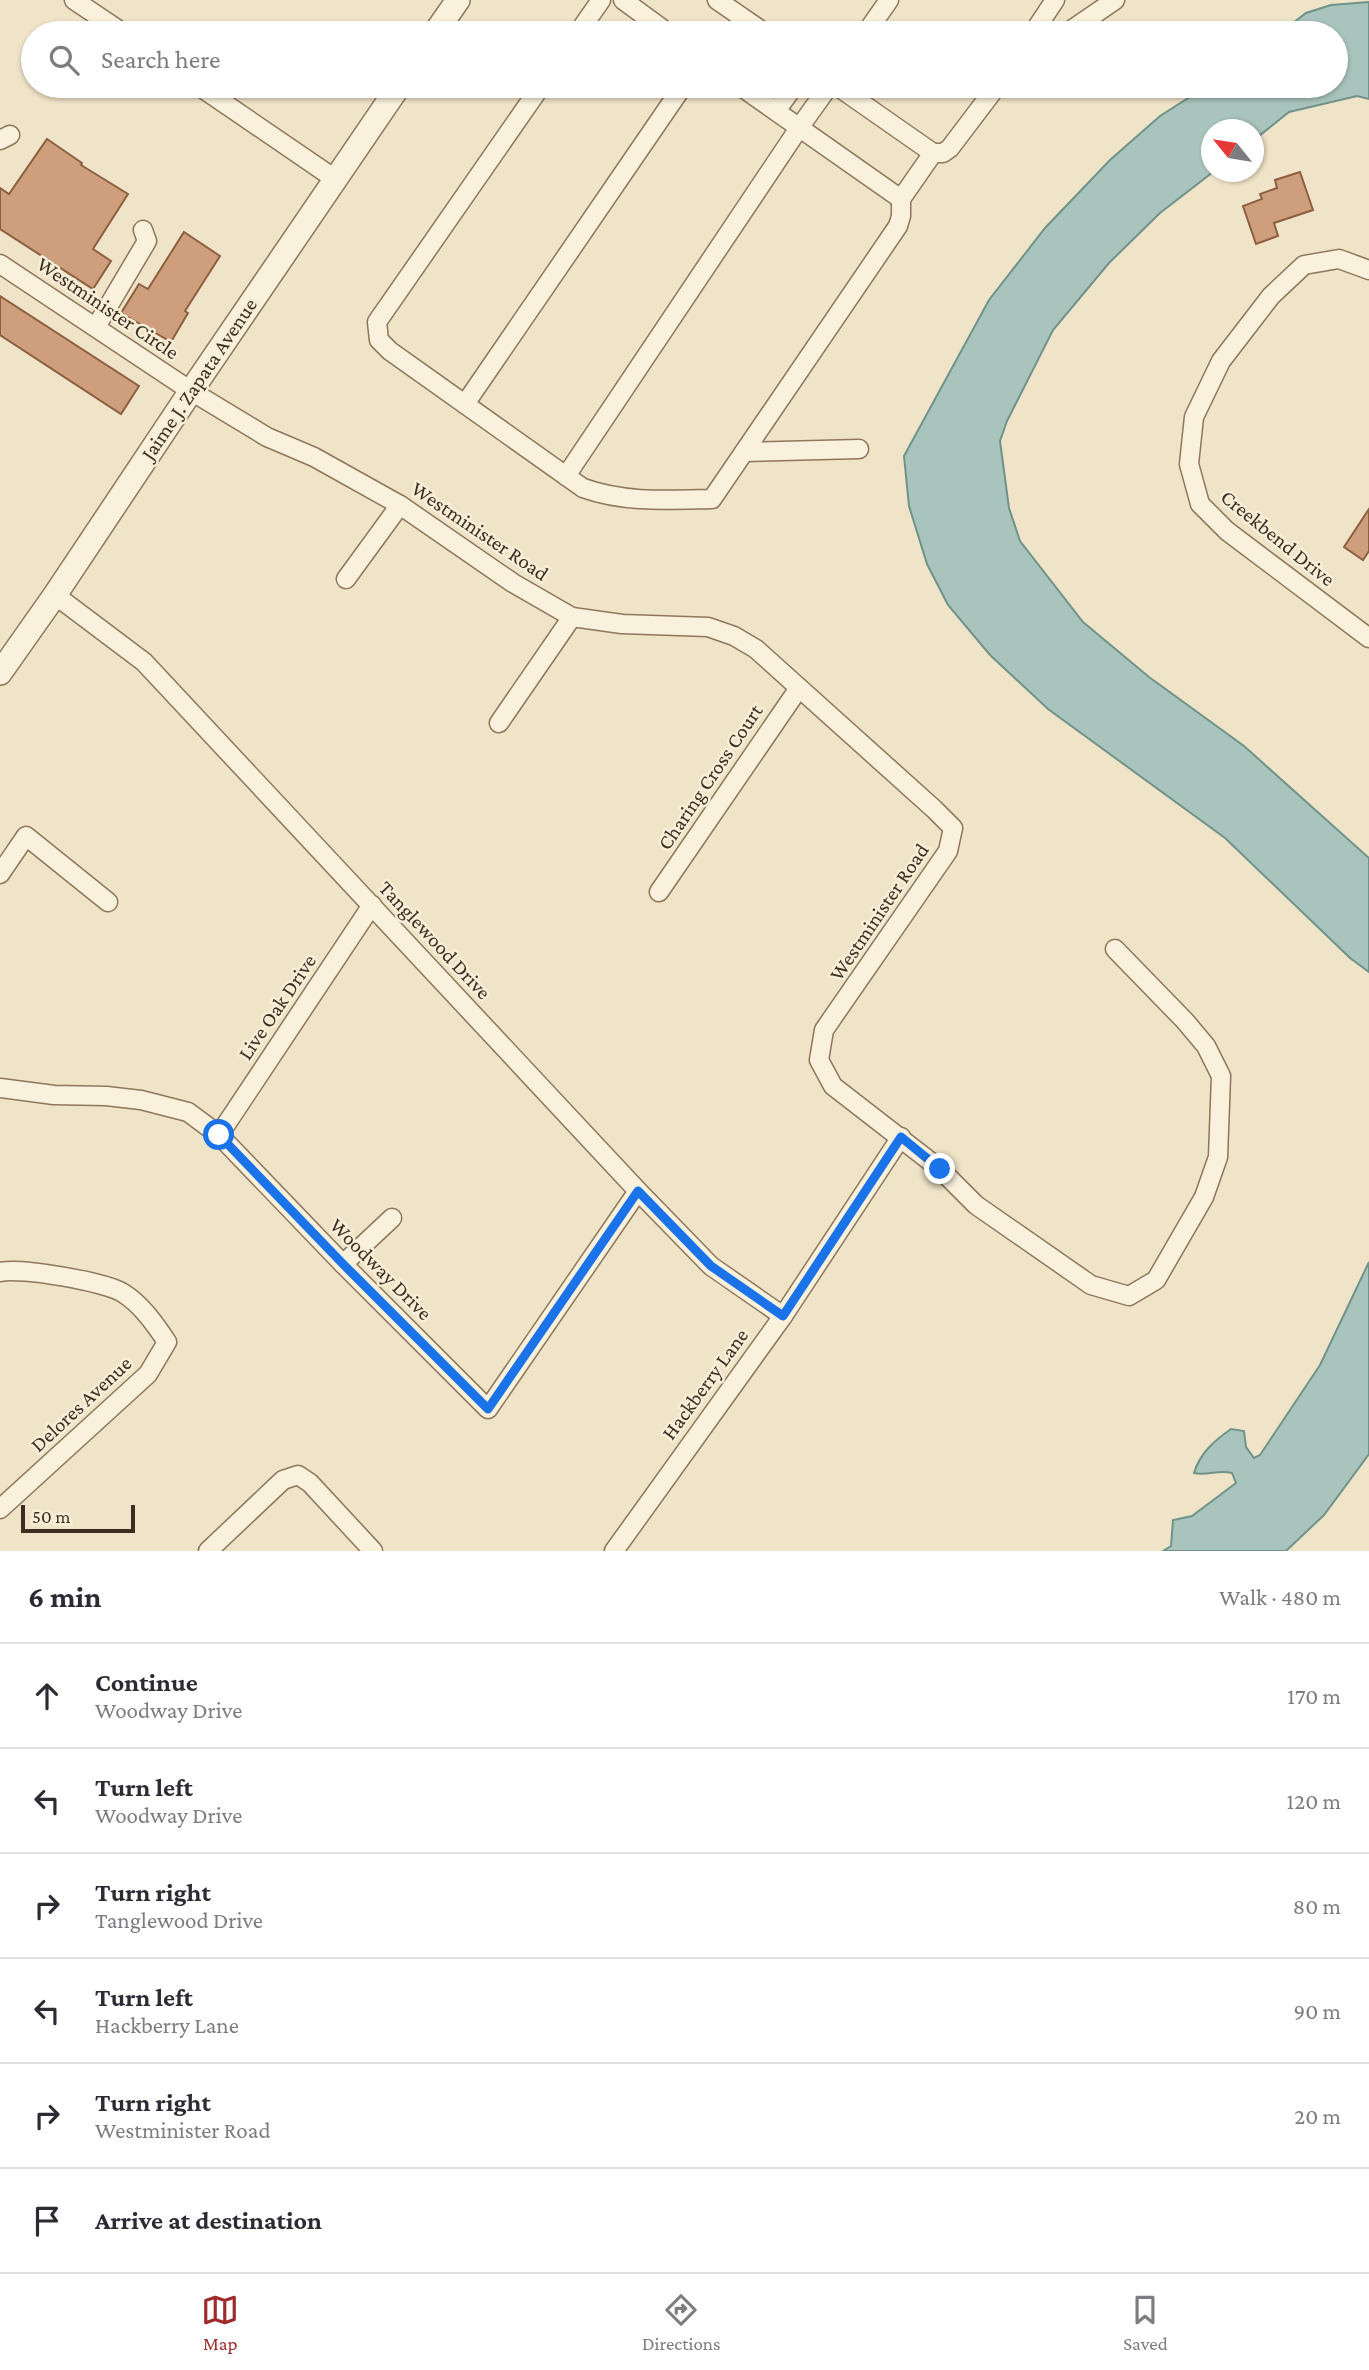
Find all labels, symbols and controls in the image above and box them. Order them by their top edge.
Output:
search box [21,21,1348,98]
icon: search [45,41,83,79]
text: Search here [101,45,220,74]
north arrow [1201,119,1264,182]
street label: Westminister Circle [33,252,183,364]
street label: Jaime J. Zapata Avenue [135,293,262,466]
street label: Westminister Road [407,476,553,586]
street label: Creekbend Drive [1216,485,1340,591]
street label: Charing Cross Court [652,699,768,854]
street label: Westminister Road [824,839,934,985]
street label: Tanglewood Drive [374,876,496,1004]
street label: Live Oak Drive [233,950,321,1064]
route start [203,1119,234,1150]
route end [924,1153,955,1184]
street label: Woodway Drive [325,1213,437,1325]
street label: Hackberry Lane [657,1324,753,1444]
street label: Delores Avenue [25,1351,137,1457]
scale bar [21,1502,135,1534]
text: 50 m [32,1506,71,1527]
text: 6 min [28,1580,101,1613]
text: Walk · 480 m [1219,1584,1341,1610]
text: Continue [95,1668,198,1697]
icon: ahead [28,1677,66,1715]
text: 170 m [1287,1683,1341,1709]
text: Woodway Drive [95,1697,242,1723]
text: Turn left [95,1773,193,1802]
icon: left [28,1782,66,1820]
text: 120 m [1287,1788,1341,1814]
text: Woodway Drive [95,1802,242,1828]
text: Turn right [95,1878,211,1907]
icon: right [28,1887,66,1925]
text: 80 m [1293,1893,1341,1919]
text: Tanglewood Drive [95,1907,263,1933]
text: Turn left [95,1983,193,2012]
icon: left [28,1992,66,2030]
text: 90 m [1294,1998,1341,2024]
text: Hackberry Lane [95,2012,239,2038]
text: Turn right [95,2088,211,2117]
icon: right [28,2097,66,2135]
text: 20 m [1294,2103,1341,2129]
text: Westminister Road [95,2117,271,2143]
icon: arrive [28,2202,66,2240]
text: Arrive at destination [95,2206,322,2235]
tab: Map [201,2291,239,2354]
tab: Directions [642,2291,721,2354]
tab: Saved [1123,2291,1168,2354]

